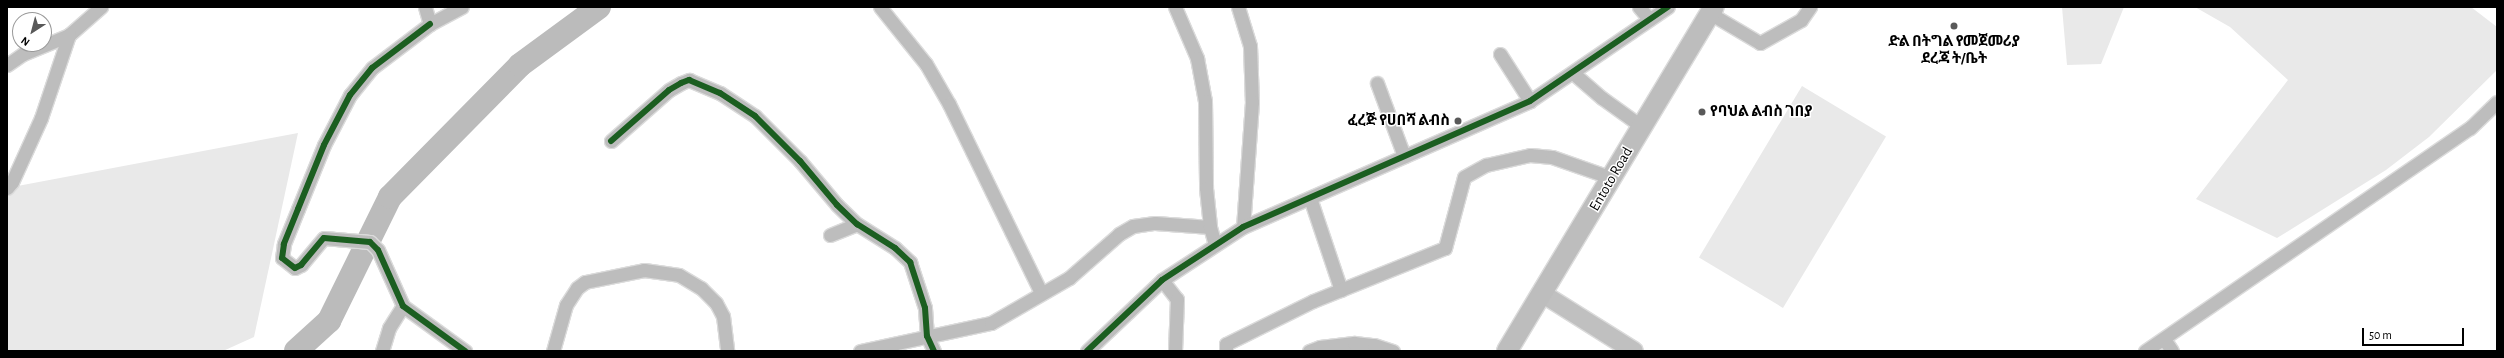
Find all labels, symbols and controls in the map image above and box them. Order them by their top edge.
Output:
north arrow [12,12,52,52]
marker: ድል በትግል የመጀመሪያ ደረጃ ት/ቤት [1949,21,1959,31]
place label: ድል በትግል የመጀመሪያ ደረጃ ት/ቤት [1888,32,2020,67]
text: N [19,35,32,48]
place label: የባህል ልብስ ገበያ [1710,103,1812,121]
marker: የባህል ልብስ ገበያ [1697,107,1707,117]
place label: ፈረጅ የሀበሻ ልብስ [1347,112,1450,130]
marker: ፈረጅ የሀበሻ ልብስ [1453,116,1463,126]
street label: Entoto Road [1585,144,1637,214]
scale bar [2364,320,2466,346]
text: 50 m [2369,329,2392,341]

